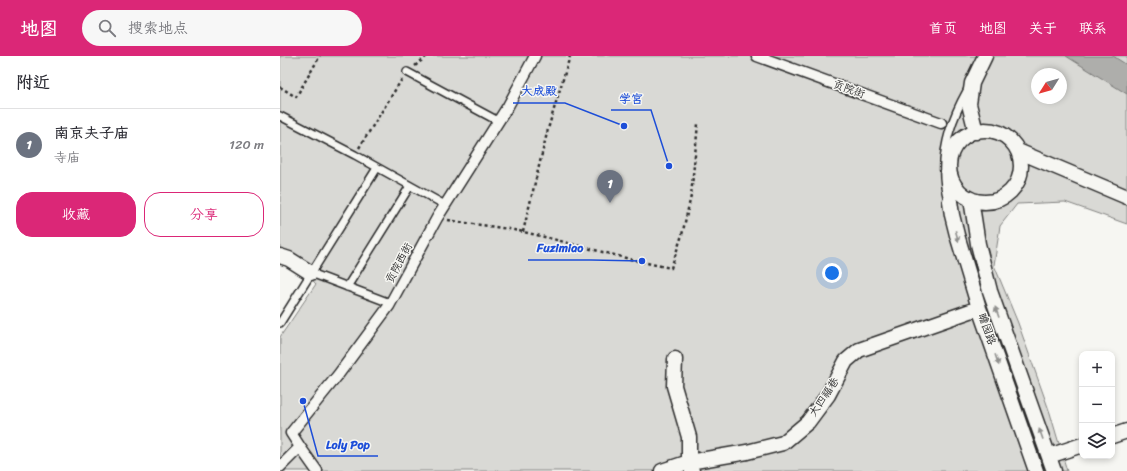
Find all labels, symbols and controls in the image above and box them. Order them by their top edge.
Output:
search box [82,10,362,46]
text: 地图 [20,12,58,45]
text: 搜索地点 [128,15,188,41]
text: 首页 [929,16,957,41]
text: 地图 [979,16,1007,41]
text: 关于 [1029,16,1057,41]
text: 联系 [1079,16,1107,41]
icon: search [96,17,118,39]
text: 附近 [16,67,50,97]
north arrow [1031,68,1067,104]
street label: 贡院街 [830,74,869,104]
callout: 大成殿 [513,79,565,103]
text: 大成殿 [521,80,557,102]
callout: 学宫 [611,86,651,110]
text: 学宫 [619,88,643,110]
text: 南京夫子庙 [54,120,129,146]
text: 1 [26,133,32,156]
text: 120 m [229,133,264,156]
text: 寺庙 [54,146,80,169]
pin: 1 [597,170,623,203]
button: 收藏 [16,192,136,237]
button: 分享 [144,192,264,237]
one-way arrow [954,231,960,243]
callout: Fuzimiao [528,236,591,260]
text: Fuzimiao [536,237,584,259]
street label: 贡院西街 [380,238,418,287]
your location [822,263,842,283]
one-way arrow [994,305,1000,317]
street label: 瞻园路 [973,310,1001,348]
map controls [1079,351,1115,459]
button: + [1079,351,1115,387]
one-way arrow [995,354,1001,366]
street label: 大四福巷 [804,373,844,421]
button: − [1079,387,1115,423]
button: layers [1079,423,1115,459]
one-way arrow [1037,428,1043,440]
callout: Loly Pop [318,432,378,456]
text: Loly Pop [326,434,371,456]

